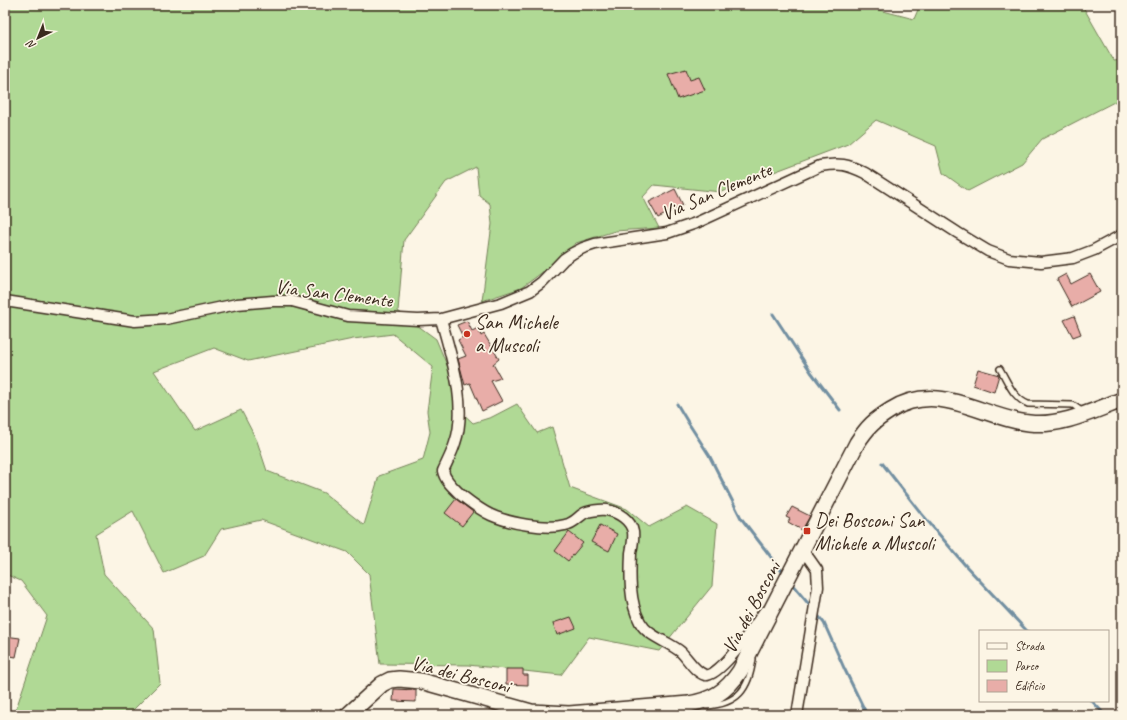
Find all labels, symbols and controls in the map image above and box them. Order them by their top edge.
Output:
north arrow [18,18,58,58]
text: N [22,36,38,53]
street label: Via San Clemente [657,156,777,226]
street label: Via San Clemente [274,274,395,313]
place label: San Michele a Muscoli [475,310,559,358]
marker: San Michele a Muscoli [462,329,472,339]
place label: Dei Bosconi San Michele a Muscoli [815,508,936,556]
marker: Dei Bosconi San Michele a Muscoli [802,526,812,536]
street label: Via dei Bosconi [717,555,787,658]
legend [979,630,1109,702]
text: Strada [1015,638,1045,654]
street label: Via dei Bosconi [409,650,515,699]
text: Parco [1015,658,1040,674]
text: Edificio [1015,678,1045,694]

